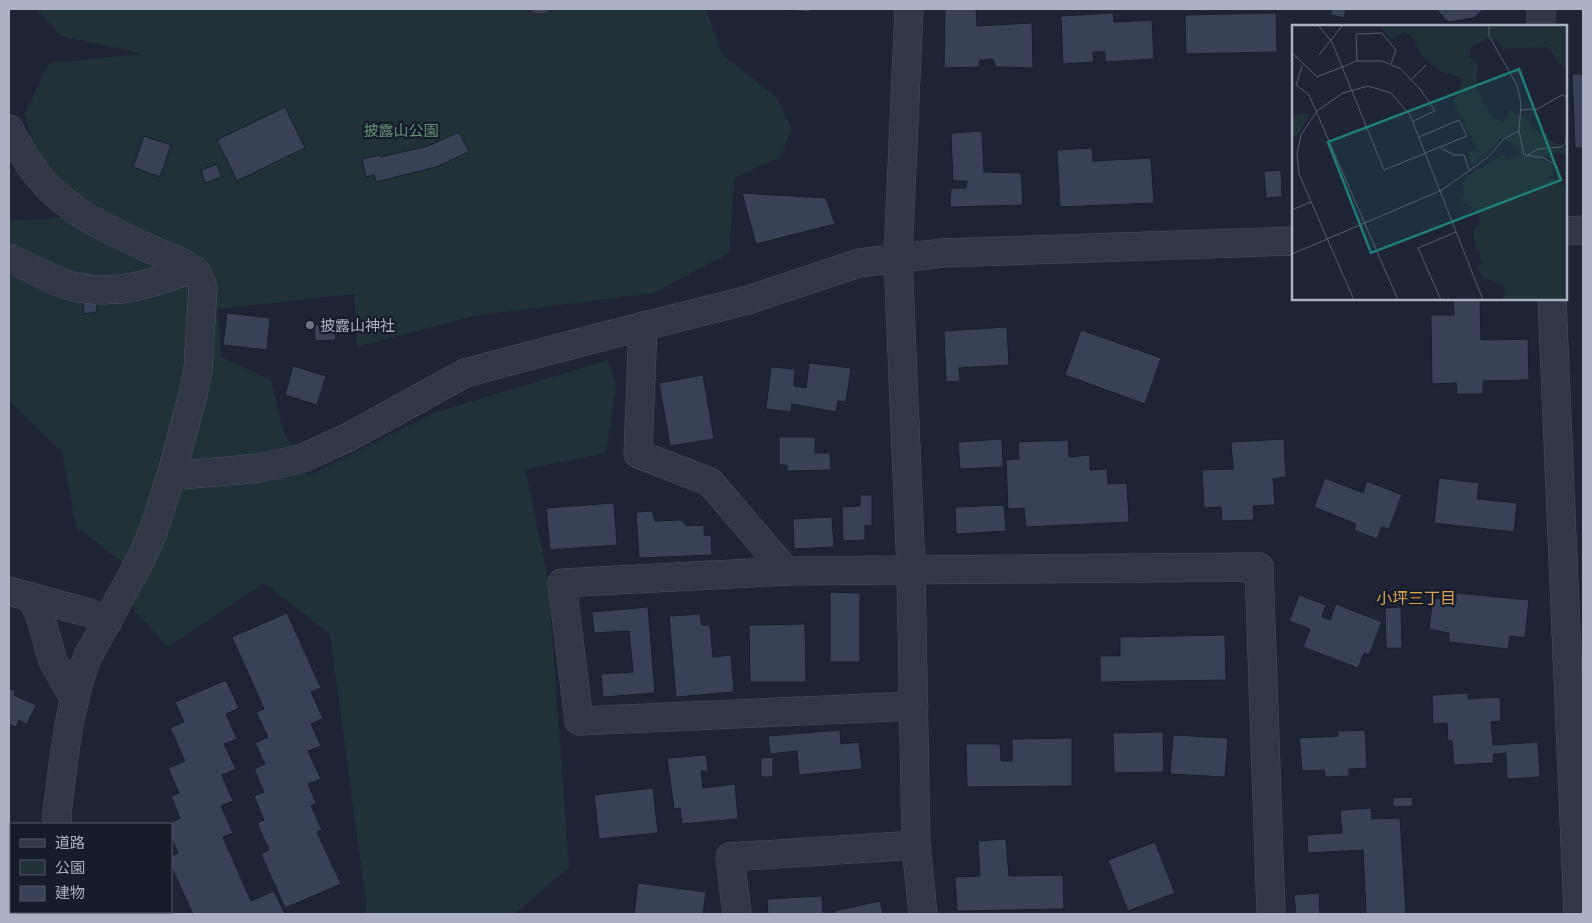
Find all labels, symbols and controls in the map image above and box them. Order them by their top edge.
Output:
inset map [1292,25,1567,300]
park label: 披露山公園 [363,119,439,142]
place label: 披露山神社 [320,314,395,337]
marker: 披露山神社 [304,319,316,331]
district label: 小坪三丁目 [1376,586,1456,610]
legend [10,823,172,913]
text: 道路 [55,831,85,854]
text: 公園 [55,856,85,879]
text: 建物 [55,881,85,904]

